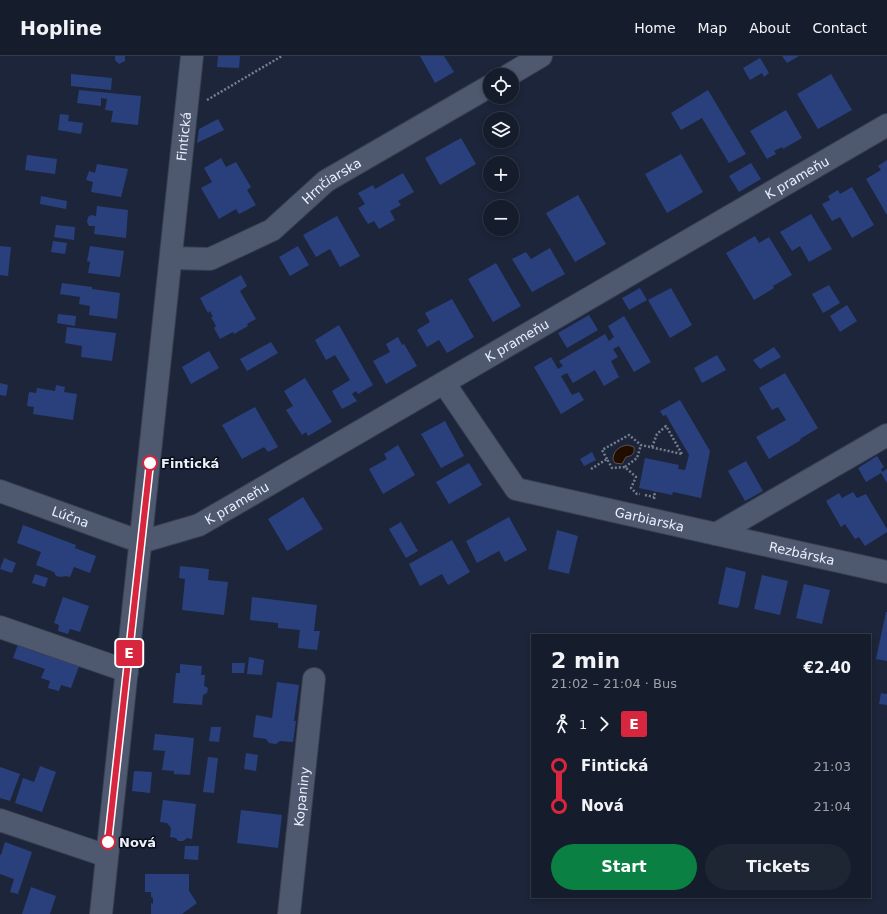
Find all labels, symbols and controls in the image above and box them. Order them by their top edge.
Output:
text: Hopline [20,17,102,39]
text: Home [634,20,676,36]
text: Map [698,20,727,36]
text: About [749,20,791,36]
text: Contact [813,20,867,36]
map controls [483,68,519,236]
button: locate [483,68,519,104]
street label: Fintická [173,111,194,162]
button: layers [483,112,519,148]
street label: K prameňu [762,153,832,202]
street label: Hrnčiarska [299,155,364,207]
button: + [483,156,519,192]
button: − [483,200,519,236]
street label: K prameňu [482,316,551,365]
marker: Fintická [142,455,158,471]
place label: Fintická [161,456,219,471]
street label: K prameňu [202,479,271,528]
street label: Lúčna [50,503,91,530]
street label: Garbiarska [613,504,686,534]
street label: Rezbárska [768,539,836,568]
line badge: E [116,640,142,666]
text: E [124,645,134,661]
text: 2 min [551,648,620,673]
text: €2.40 [804,659,851,677]
text: 21:02 – 21:04 · Bus [551,676,677,691]
icon: walk [551,713,573,735]
icon: forward [593,713,615,735]
text: E [629,716,639,732]
text: 1 [579,717,587,732]
text: Fintická [581,757,648,775]
text: 21:03 [814,759,851,774]
street label: Kopaniny [291,766,312,827]
text: Nová [581,797,624,815]
text: 21:04 [814,799,851,814]
marker: Nová [100,834,116,850]
place label: Nová [119,835,156,850]
button: Start [551,844,697,890]
button: Tickets [705,844,851,890]

